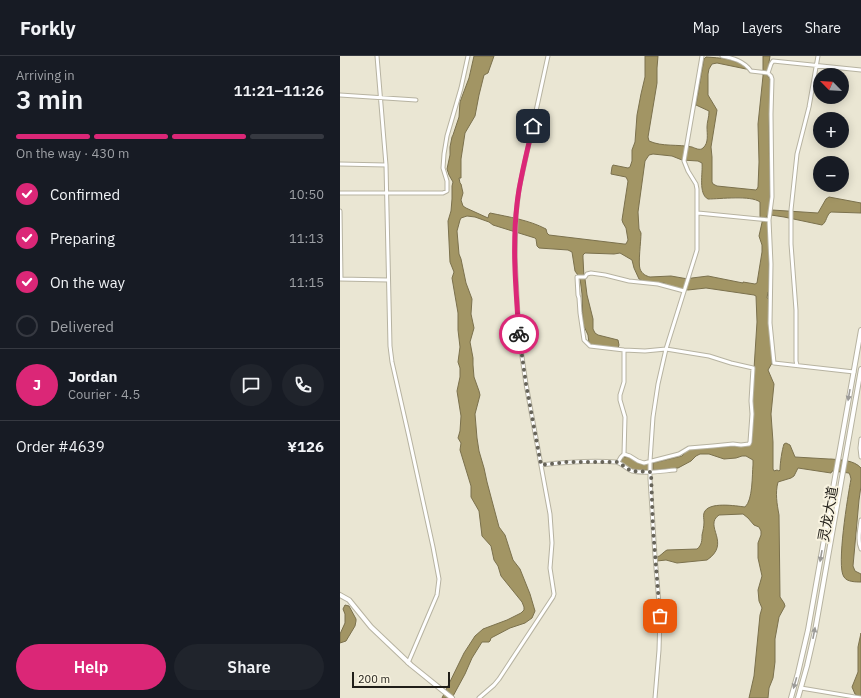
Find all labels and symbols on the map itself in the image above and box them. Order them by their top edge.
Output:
north arrow [813,68,849,104]
pin [516,109,550,143]
courier [499,314,539,354]
one-way arrow [846,389,852,402]
street label: 灵龙大道 [814,485,842,543]
one-way arrow [818,550,824,562]
pin [643,599,677,633]
one-way arrow [811,627,817,639]
scale bar [352,670,450,689]
one-way arrow [792,678,798,690]

